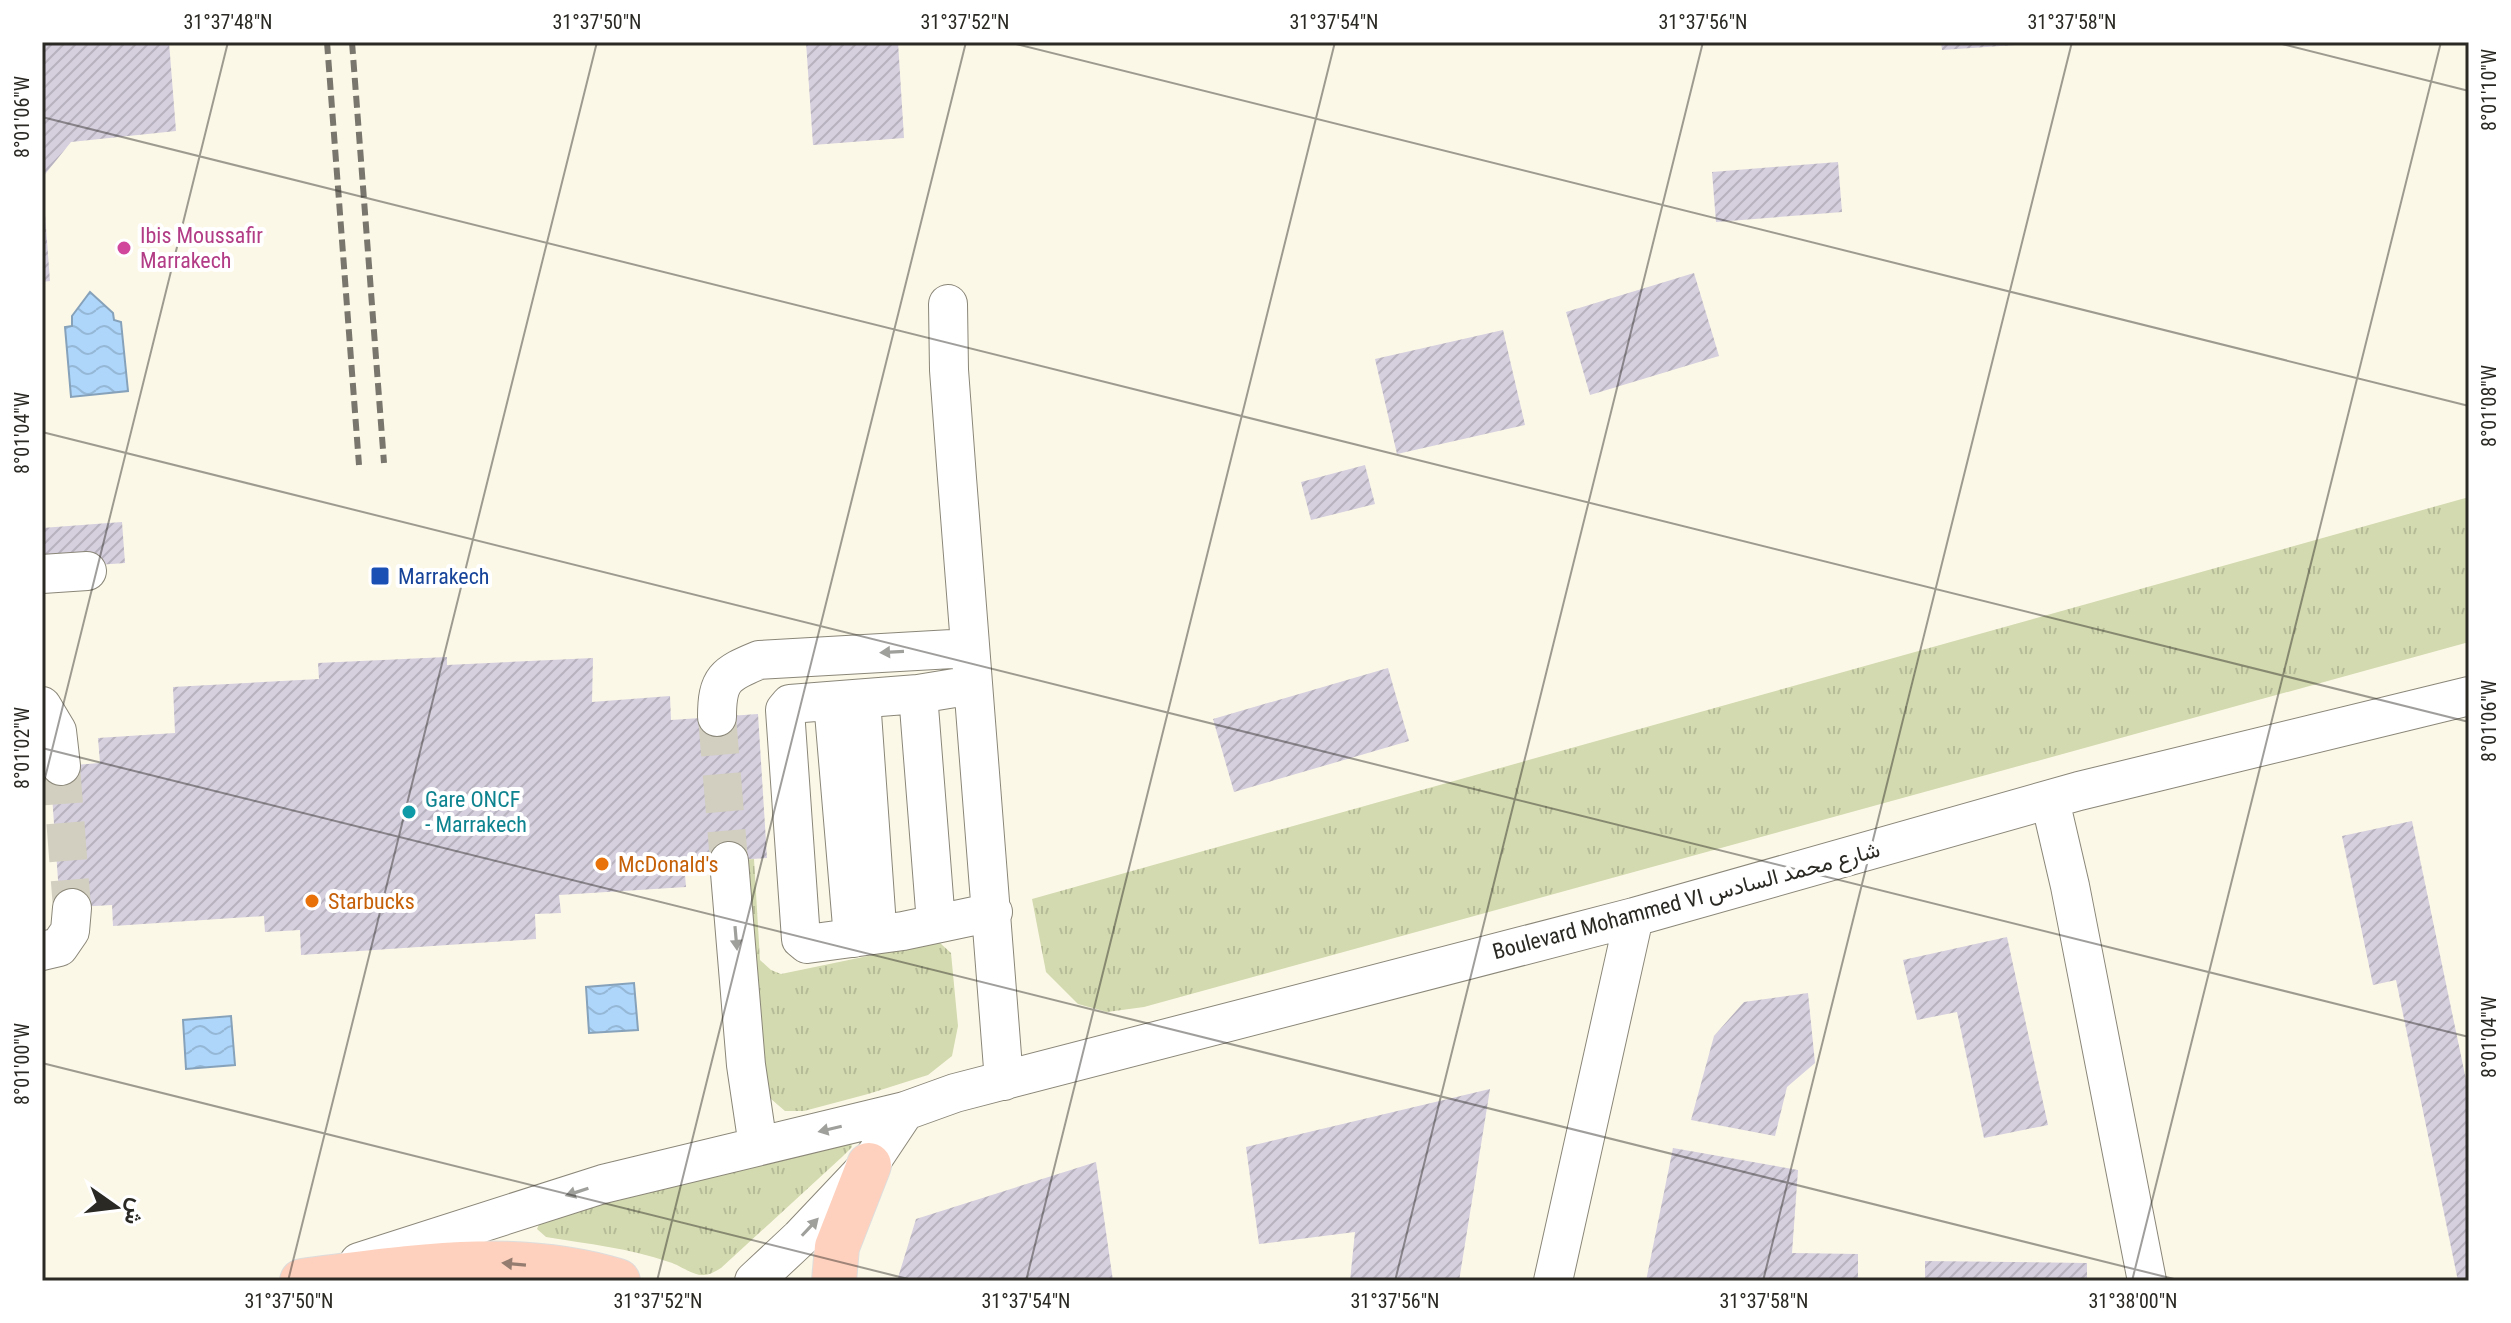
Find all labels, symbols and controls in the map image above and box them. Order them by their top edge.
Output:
text: 31°37'48"N [183,10,273,34]
text: 31°37'50"N [552,10,642,34]
text: 31°37'52"N [920,10,1010,34]
text: 31°37'54"N [1289,10,1379,34]
text: 31°37'56"N [1658,10,1748,34]
text: 31°37'58"N [2027,10,2117,34]
text: 8°01'10"W [2477,49,2501,131]
text: 8°01'06"W [10,76,34,158]
place label: Ibis Moussafir Marrakech [140,223,263,273]
marker: Ibis Moussafir Marrakech [115,239,133,257]
text: 8°01'08"W [2477,365,2501,447]
text: 8°01'04"W [10,392,34,474]
place label: Marrakech [398,564,489,589]
marker: Marrakech [369,565,391,587]
one-way arrow [879,646,904,659]
text: 8°01'06"W [2477,680,2501,762]
text: 8°01'02"W [10,707,34,789]
place label: Gare ONCF - Marrakech [425,787,527,837]
marker: Gare ONCF - Marrakech [400,803,418,821]
street label: Boulevard Mohammed VI شارع محمد السادس [1490,837,1883,966]
place label: McDonald's [618,852,719,877]
marker: McDonald's [593,855,611,873]
place label: Starbucks [328,889,415,914]
marker: Starbucks [303,892,321,910]
one-way arrow [730,926,743,951]
text: 8°01'04"W [2477,996,2501,1078]
text: 8°01'00"W [10,1023,34,1105]
one-way arrow [817,1124,842,1136]
north arrow [76,1167,156,1247]
one-way arrow [565,1186,589,1199]
text: ش [119,1196,150,1228]
one-way arrow [800,1218,818,1237]
one-way arrow [501,1257,526,1270]
text: 31°37'50"N [244,1289,334,1313]
text: 31°37'52"N [613,1289,703,1313]
text: 31°37'54"N [981,1289,1071,1313]
text: 31°37'56"N [1350,1289,1440,1313]
text: 31°37'58"N [1719,1289,1809,1313]
text: 31°38'00"N [2088,1289,2178,1313]

